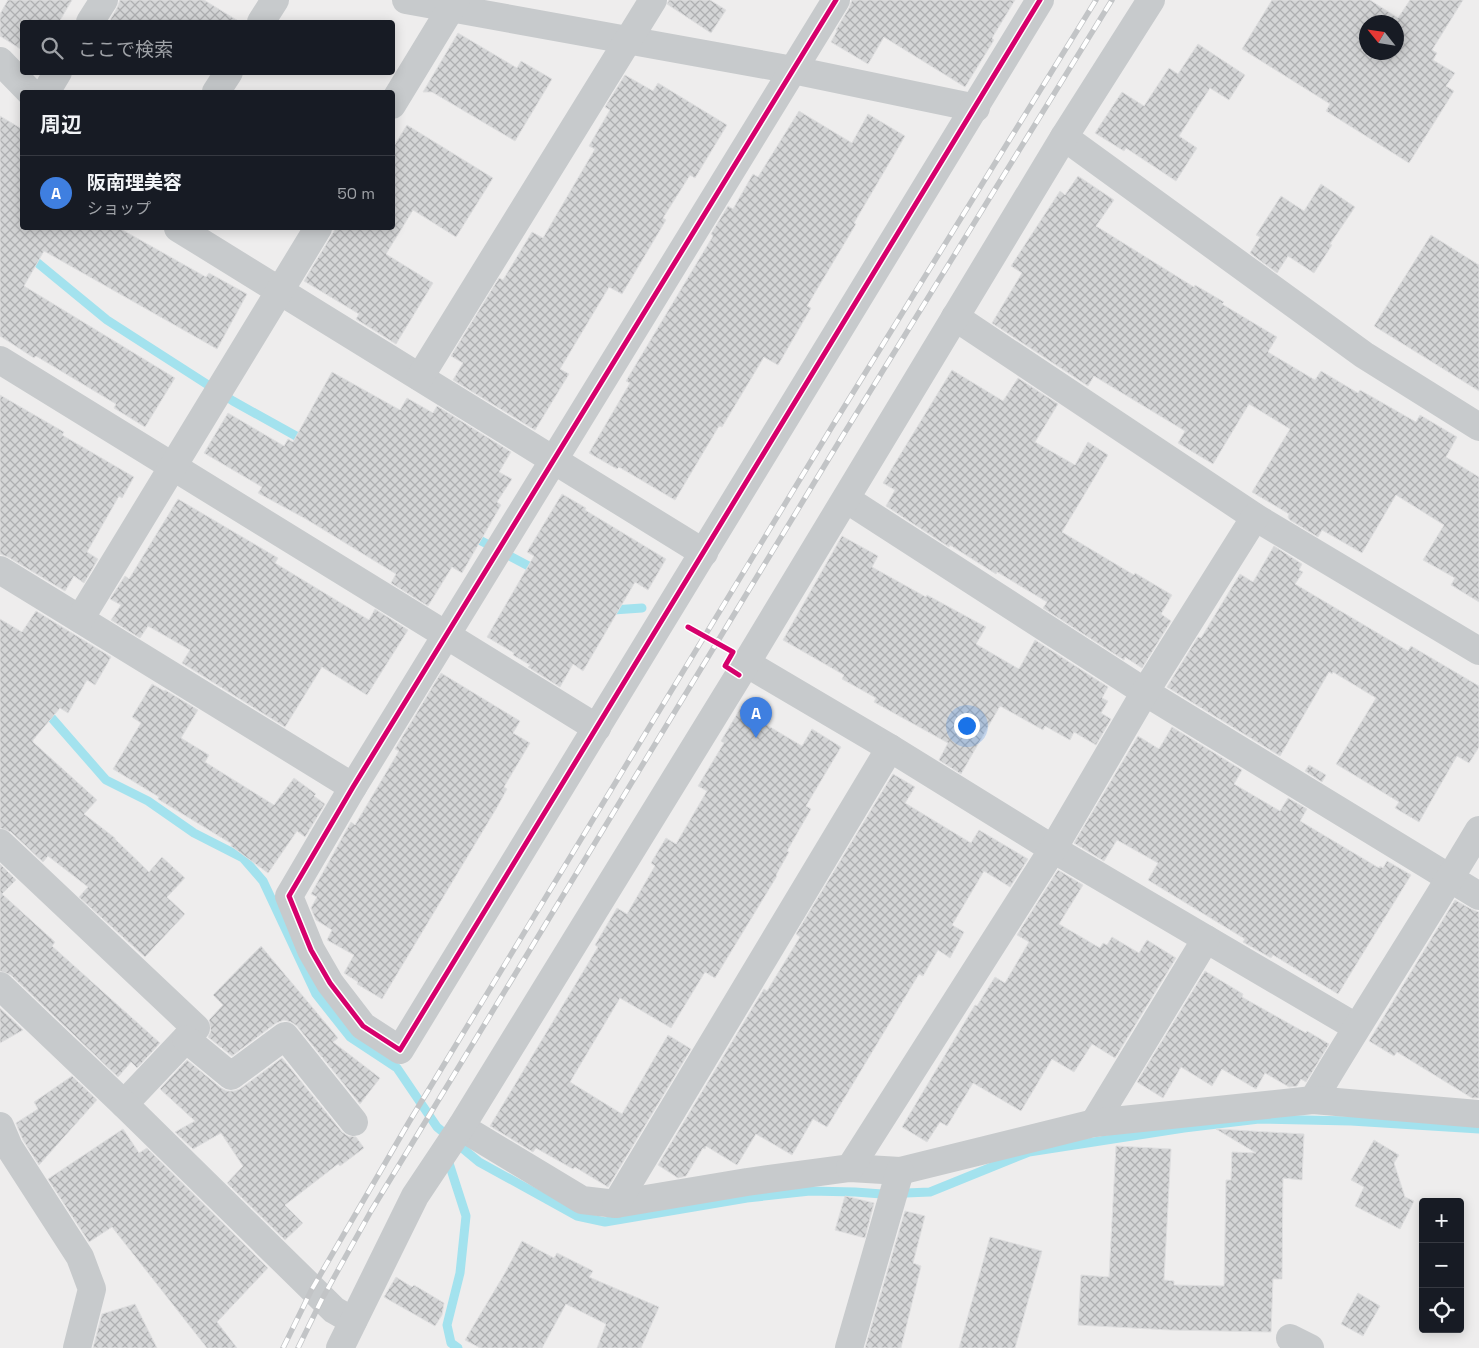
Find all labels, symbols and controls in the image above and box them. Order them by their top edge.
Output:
north arrow [1359,15,1404,60]
search box [20,20,395,75]
icon: search [38,34,66,62]
text: ここで検索 [78,37,173,62]
text: 周辺 [40,111,82,138]
text: 阪南理美容 [87,170,182,195]
text: A [51,183,61,204]
text: 50 m [337,183,375,204]
text: ショップ [87,198,151,219]
pin: A [740,697,772,738]
your location [954,713,980,739]
map controls [1419,1198,1464,1333]
button: + [1419,1198,1464,1243]
button: − [1419,1243,1464,1288]
button: locate [1419,1288,1464,1333]

